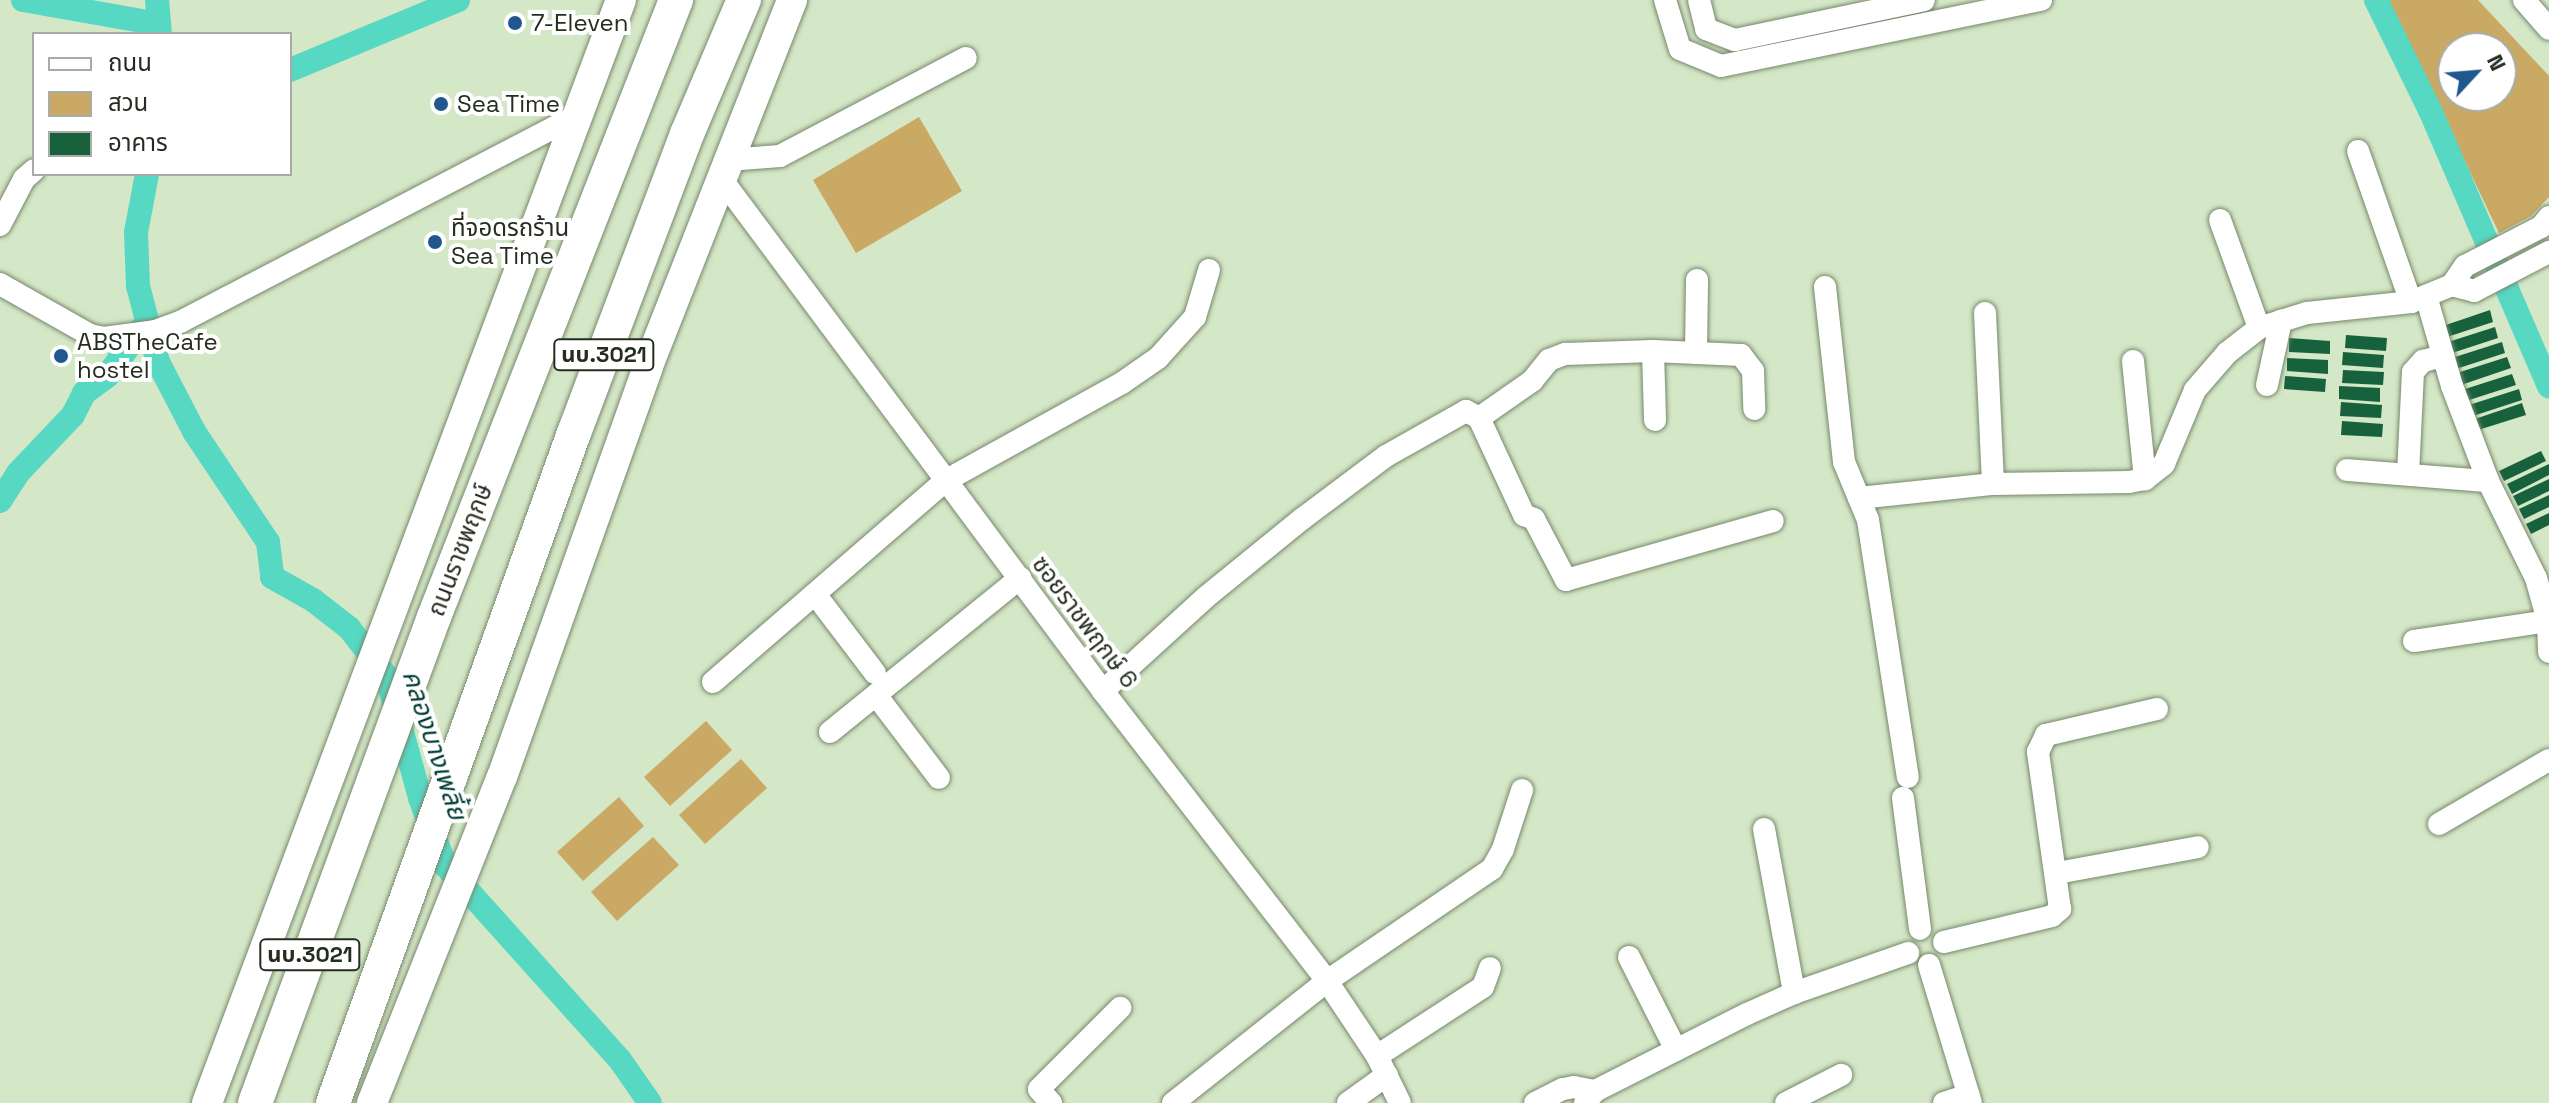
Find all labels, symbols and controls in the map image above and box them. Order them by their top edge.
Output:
place label: 7-Eleven [531,9,629,37]
marker: 7-Eleven [506,14,524,32]
legend [32,32,292,176]
north arrow [2437,32,2517,112]
text: ถนน [108,47,152,78]
text: N [2481,50,2513,75]
text: สวน [108,87,148,118]
place label: Sea Time [457,90,561,118]
marker: Sea Time [432,95,450,113]
text: อาคาร [108,127,168,158]
place label: ที่จอดรถร้าน Sea Time [451,214,569,270]
marker: ที่จอดรถร้าน Sea Time [426,233,444,251]
place label: ABSTheCafe hostel [77,328,218,384]
road number: นบ.3021 [552,337,656,373]
marker: ABSTheCafe hostel [52,347,70,365]
street label: ถนนราชพฤกษ์ [422,480,498,620]
street label: ซอยราชพฤกษ์ 6 [1026,550,1144,694]
water label: คลองบางเพลี้ย [395,666,473,824]
road number: นบ.3021 [258,937,362,973]

